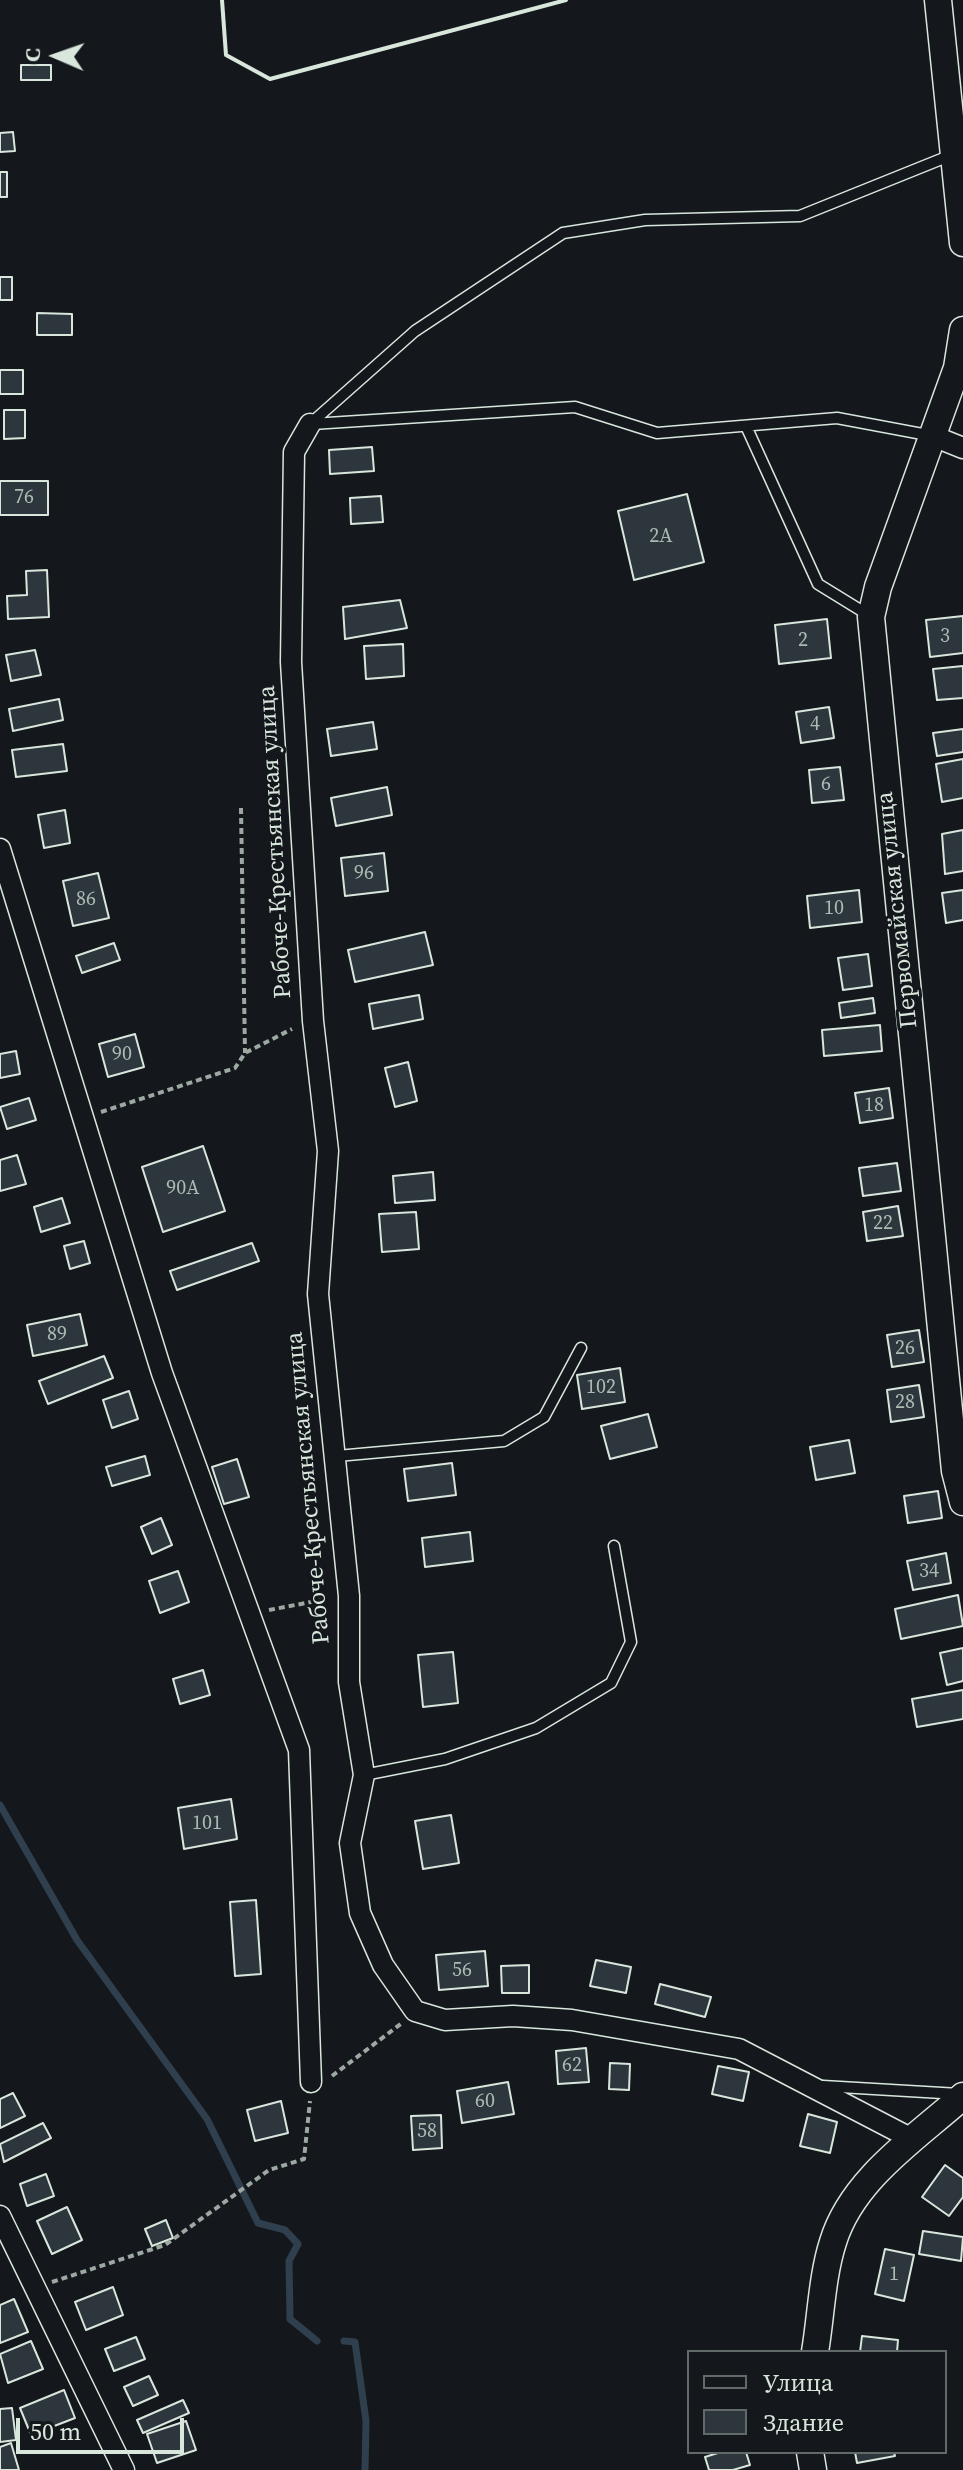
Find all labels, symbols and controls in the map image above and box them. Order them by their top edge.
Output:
north arrow [16,16,96,96]
text: С [17,48,47,63]
house number: 76 [14,486,34,510]
house number: 2А [649,525,673,549]
house number: 3 [940,625,950,649]
house number: 2 [798,629,808,653]
street label: Рабоче-Крестьянская улица [253,685,299,999]
house number: 4 [810,713,820,737]
house number: 6 [821,773,831,797]
street label: Первомайская улица [871,790,925,1030]
house number: 96 [354,862,374,886]
house number: 86 [76,888,96,912]
house number: 10 [824,897,844,921]
house number: 90 [112,1043,132,1067]
house number: 18 [864,1094,884,1118]
house number: 90А [166,1177,200,1201]
house number: 22 [873,1212,893,1236]
house number: 89 [47,1323,67,1347]
street label: Рабоче-Крестьянская улица [281,1331,337,1645]
house number: 26 [895,1337,915,1361]
house number: 102 [586,1376,616,1400]
house number: 28 [895,1391,915,1415]
house number: 34 [919,1560,939,1584]
house number: 101 [192,1812,222,1836]
house number: 56 [452,1959,472,1983]
house number: 62 [562,2054,582,2078]
house number: 60 [475,2090,495,2114]
house number: 58 [417,2120,437,2144]
house number: 1 [889,2263,899,2287]
legend [687,2350,947,2454]
text: Улица [763,2366,833,2399]
scale bar [20,2402,188,2452]
text: Здание [763,2406,844,2439]
text: 50 m [30,2415,81,2448]

